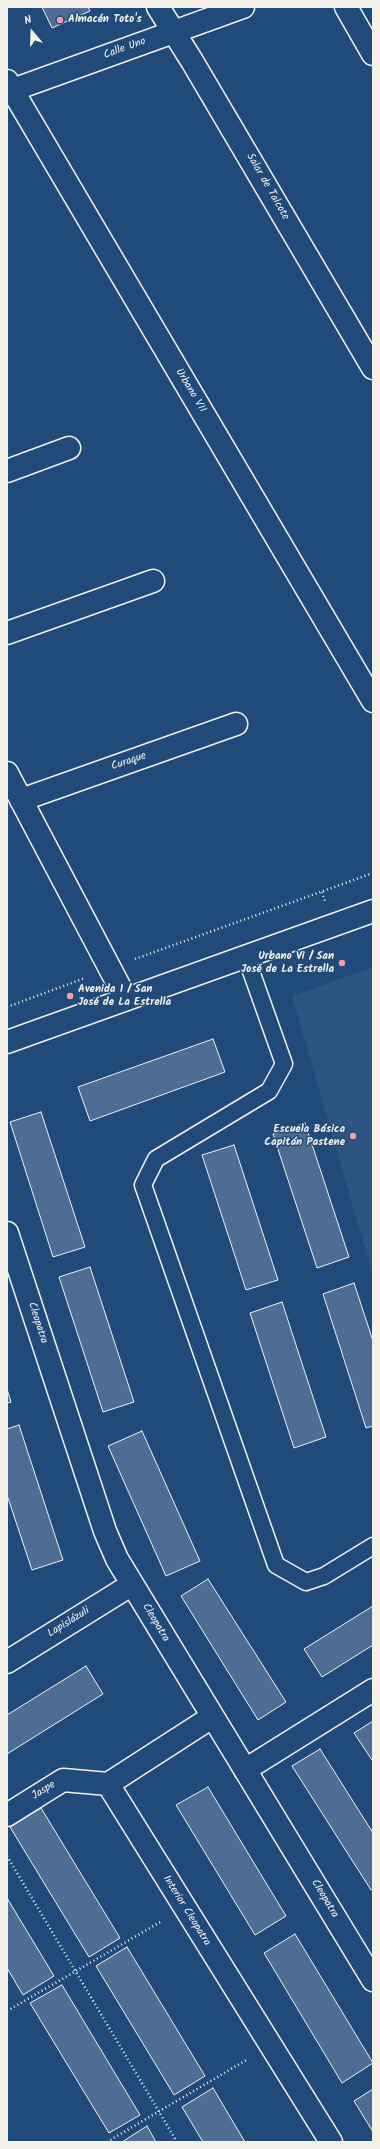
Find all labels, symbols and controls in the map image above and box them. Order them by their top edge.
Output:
text: N [22,11,34,30]
north arrow [12,12,52,52]
place label: Almacén Toto's [68,13,142,27]
marker: Almacén Toto's [55,15,65,25]
street label: Calle Uno [102,35,148,63]
street label: Salar de Talcote [243,151,291,223]
street label: Urbano VII [172,367,208,415]
street label: Curaque [110,750,148,774]
place label: Urbano Vi / San José de La Estrella [241,950,334,976]
marker: Urbano Vi / San José de La Estrella [337,958,347,968]
place label: Avenida 1 / San José de La Estrella [78,983,171,1009]
marker: Avenida 1 / San José de La Estrella [65,991,75,1001]
place label: Escuela Básica Capitán Pastene [264,1123,345,1149]
marker: Escuela Básica Capitán Pastene [348,1131,358,1141]
street label: Cleopatra [24,1301,50,1345]
street label: Cleopatra [138,1601,172,1645]
street label: Lapislázuli [46,1605,92,1641]
street label: Jaspe [30,1779,58,1803]
street label: Interior Cleopatra [159,1873,213,1949]
street label: Cleopatra [307,1877,341,1921]

